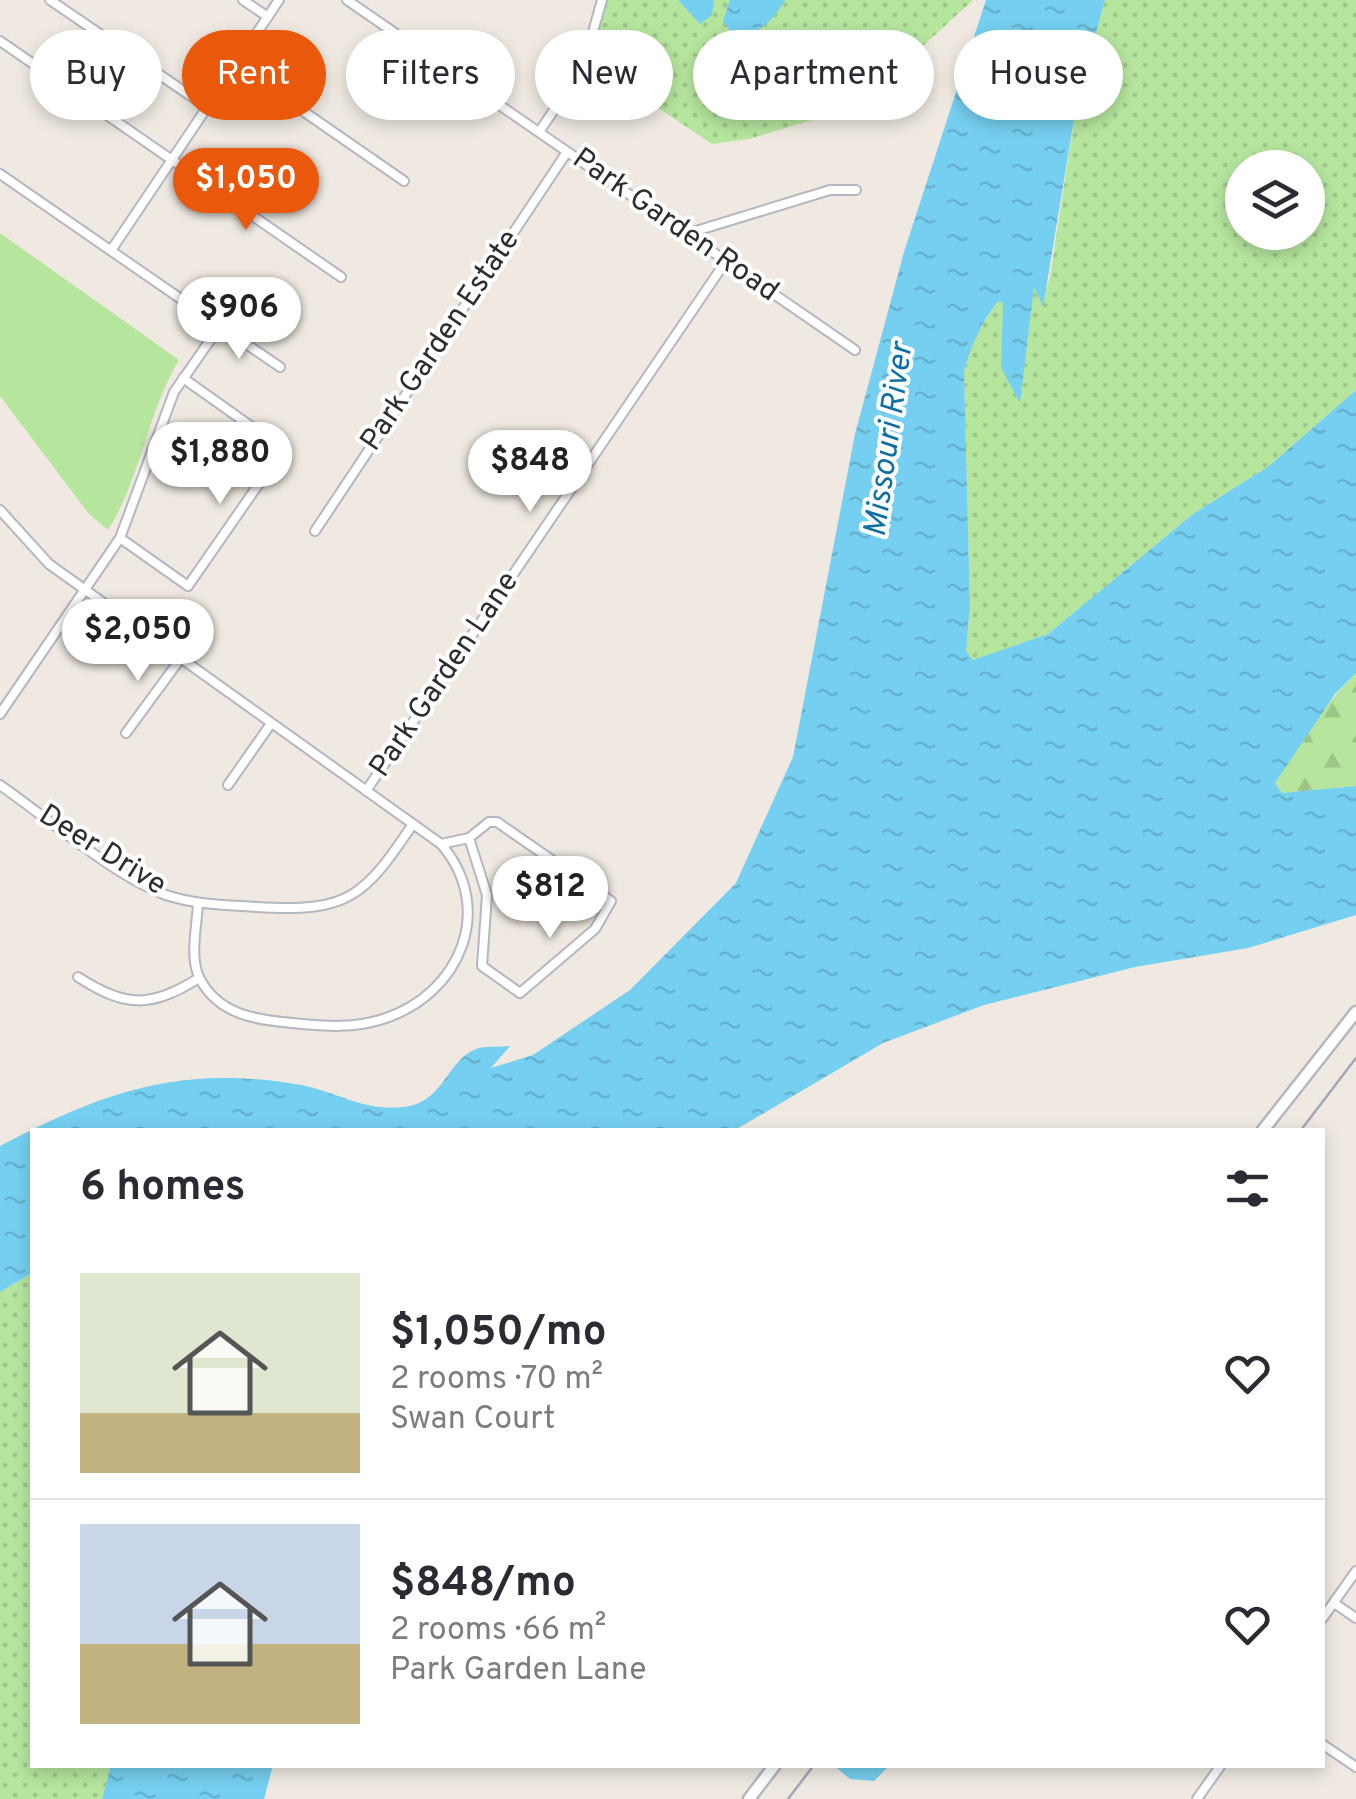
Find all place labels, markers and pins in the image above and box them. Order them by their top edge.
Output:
pin: $1,050 [165,148,327,233]
pin: $906 [180,277,298,362]
pin: $1,880 [139,422,301,507]
pin: $848 [471,430,589,515]
pin: $2,050 [57,599,219,684]
pin: $812 [491,856,609,941]

